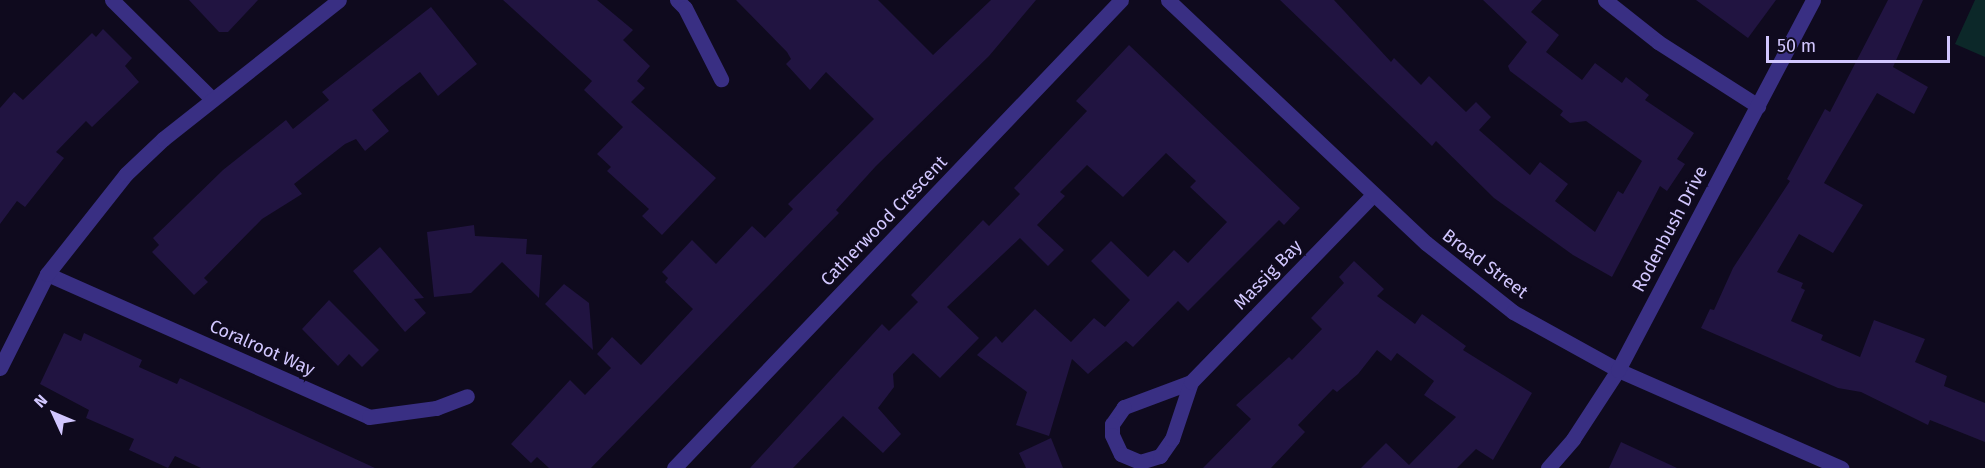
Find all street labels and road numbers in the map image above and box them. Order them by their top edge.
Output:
street label: Catherwood Crescent [816,151,952,291]
street label: Rodenbush Drive [1628,162,1712,296]
street label: Broad Street [1438,225,1532,303]
street label: Massig Bay [1229,236,1307,314]
street label: Coralroot Way [206,315,318,381]

